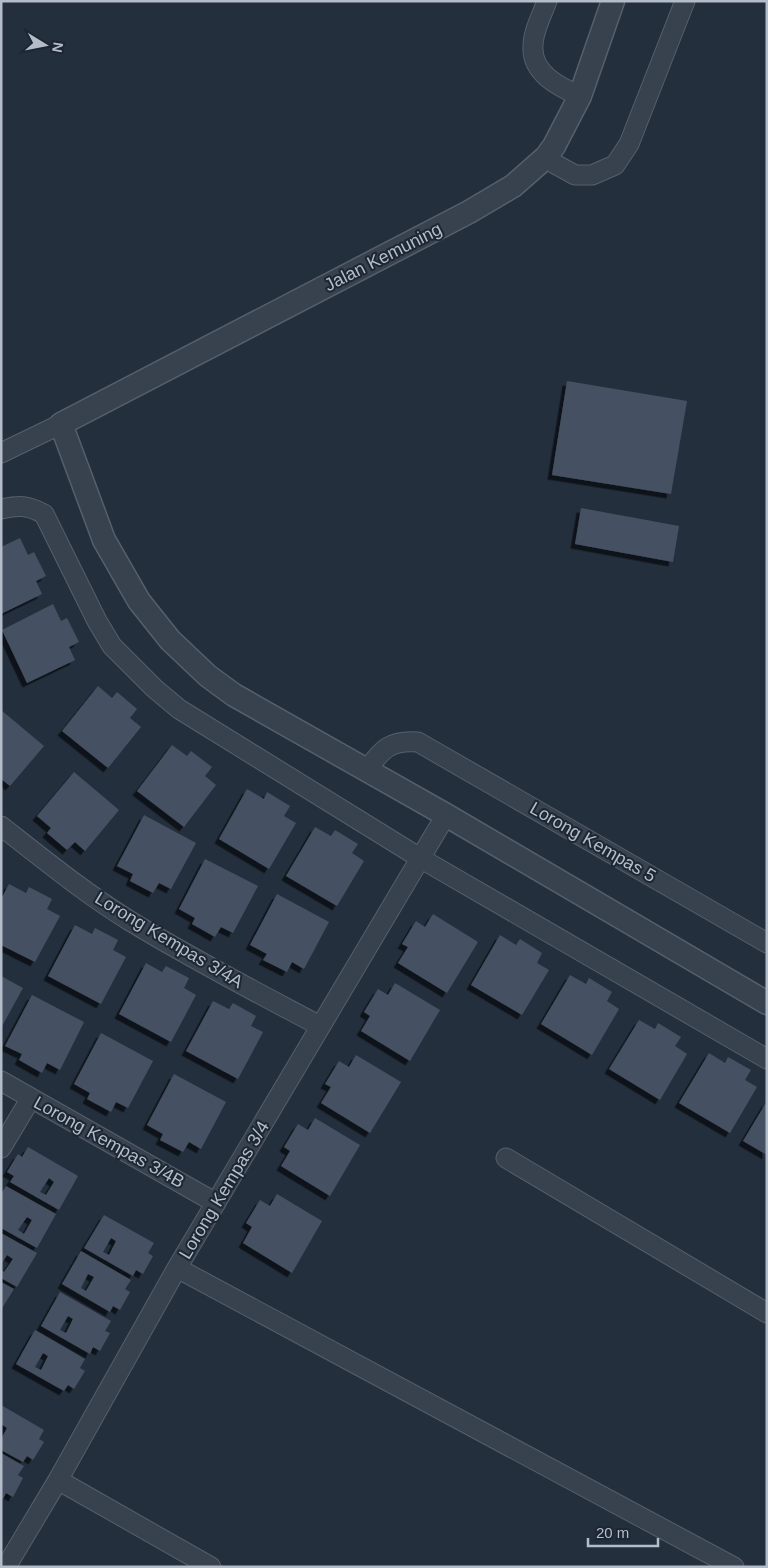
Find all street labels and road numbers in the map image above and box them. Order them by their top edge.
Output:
street label: Jalan Kemuning [321,219,445,295]
street label: Lorong Kempas 5 [526,798,660,886]
street label: Lorong Kempas 3/4A [91,888,247,992]
street label: Lorong Kempas 3/4B [30,1092,188,1192]
street label: Lorong Kempas 3/4 [175,1118,273,1262]

